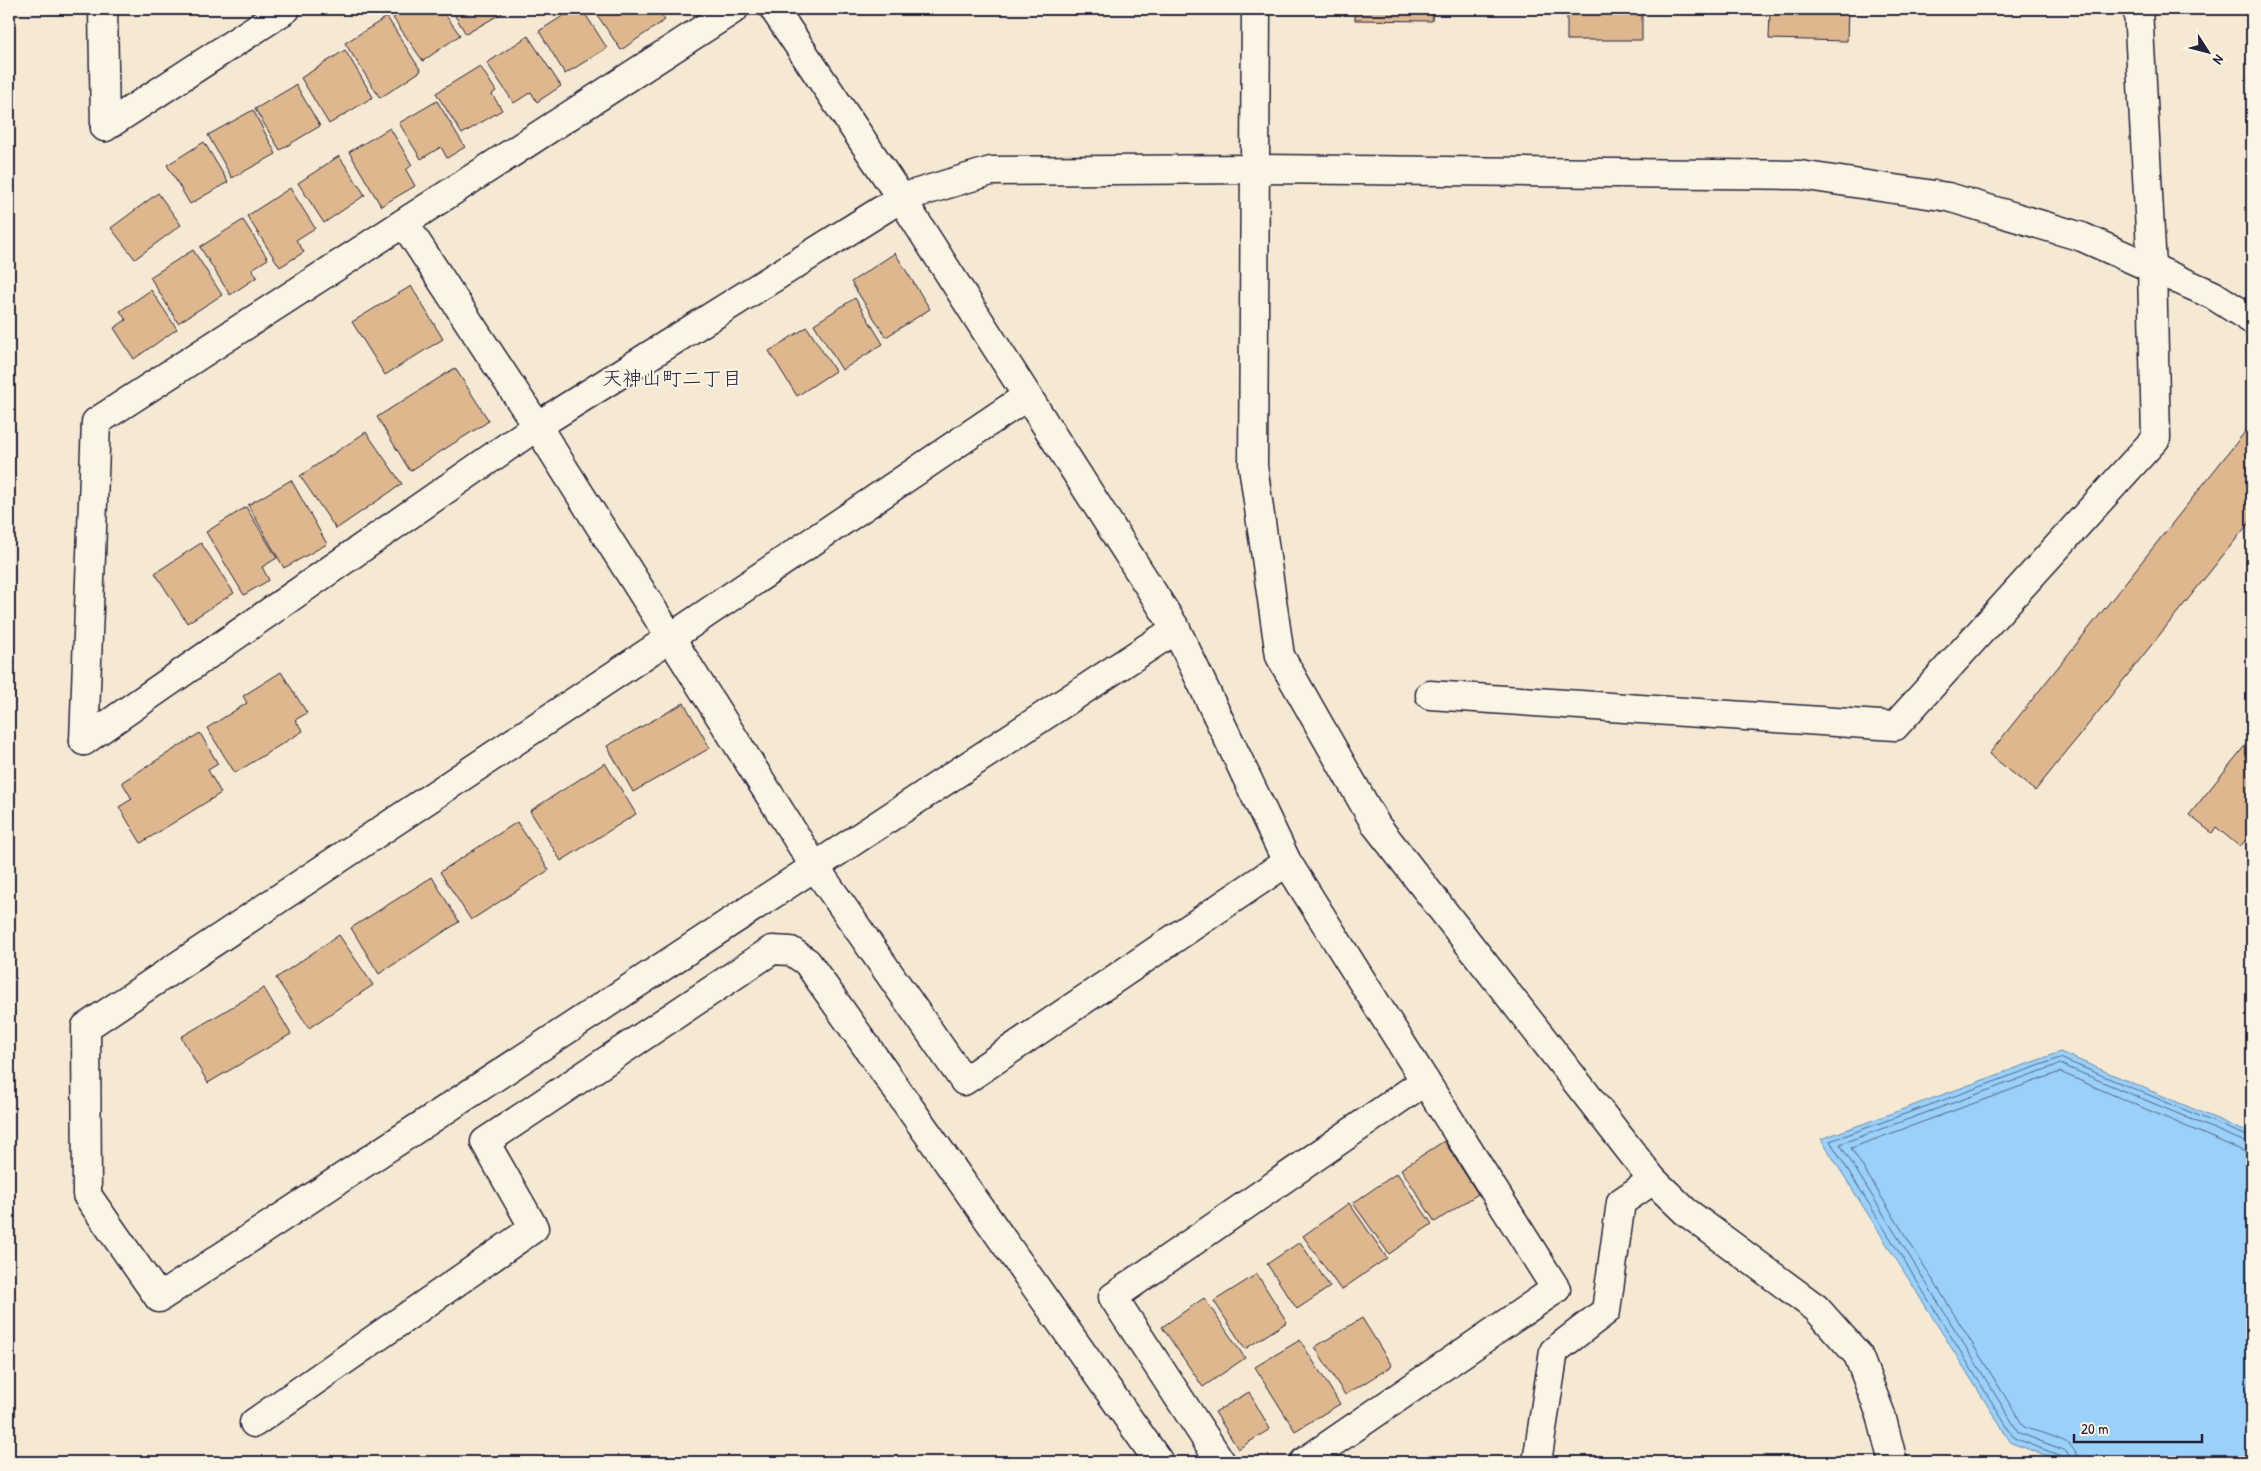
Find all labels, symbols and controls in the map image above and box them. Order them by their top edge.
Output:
north arrow [2184,28,2234,78]
text: N [2209,51,2229,69]
district label: 天神山町二丁目 [602,364,742,391]
scale bar [2074,1411,2201,1443]
text: 20 m [2081,1418,2108,1439]

